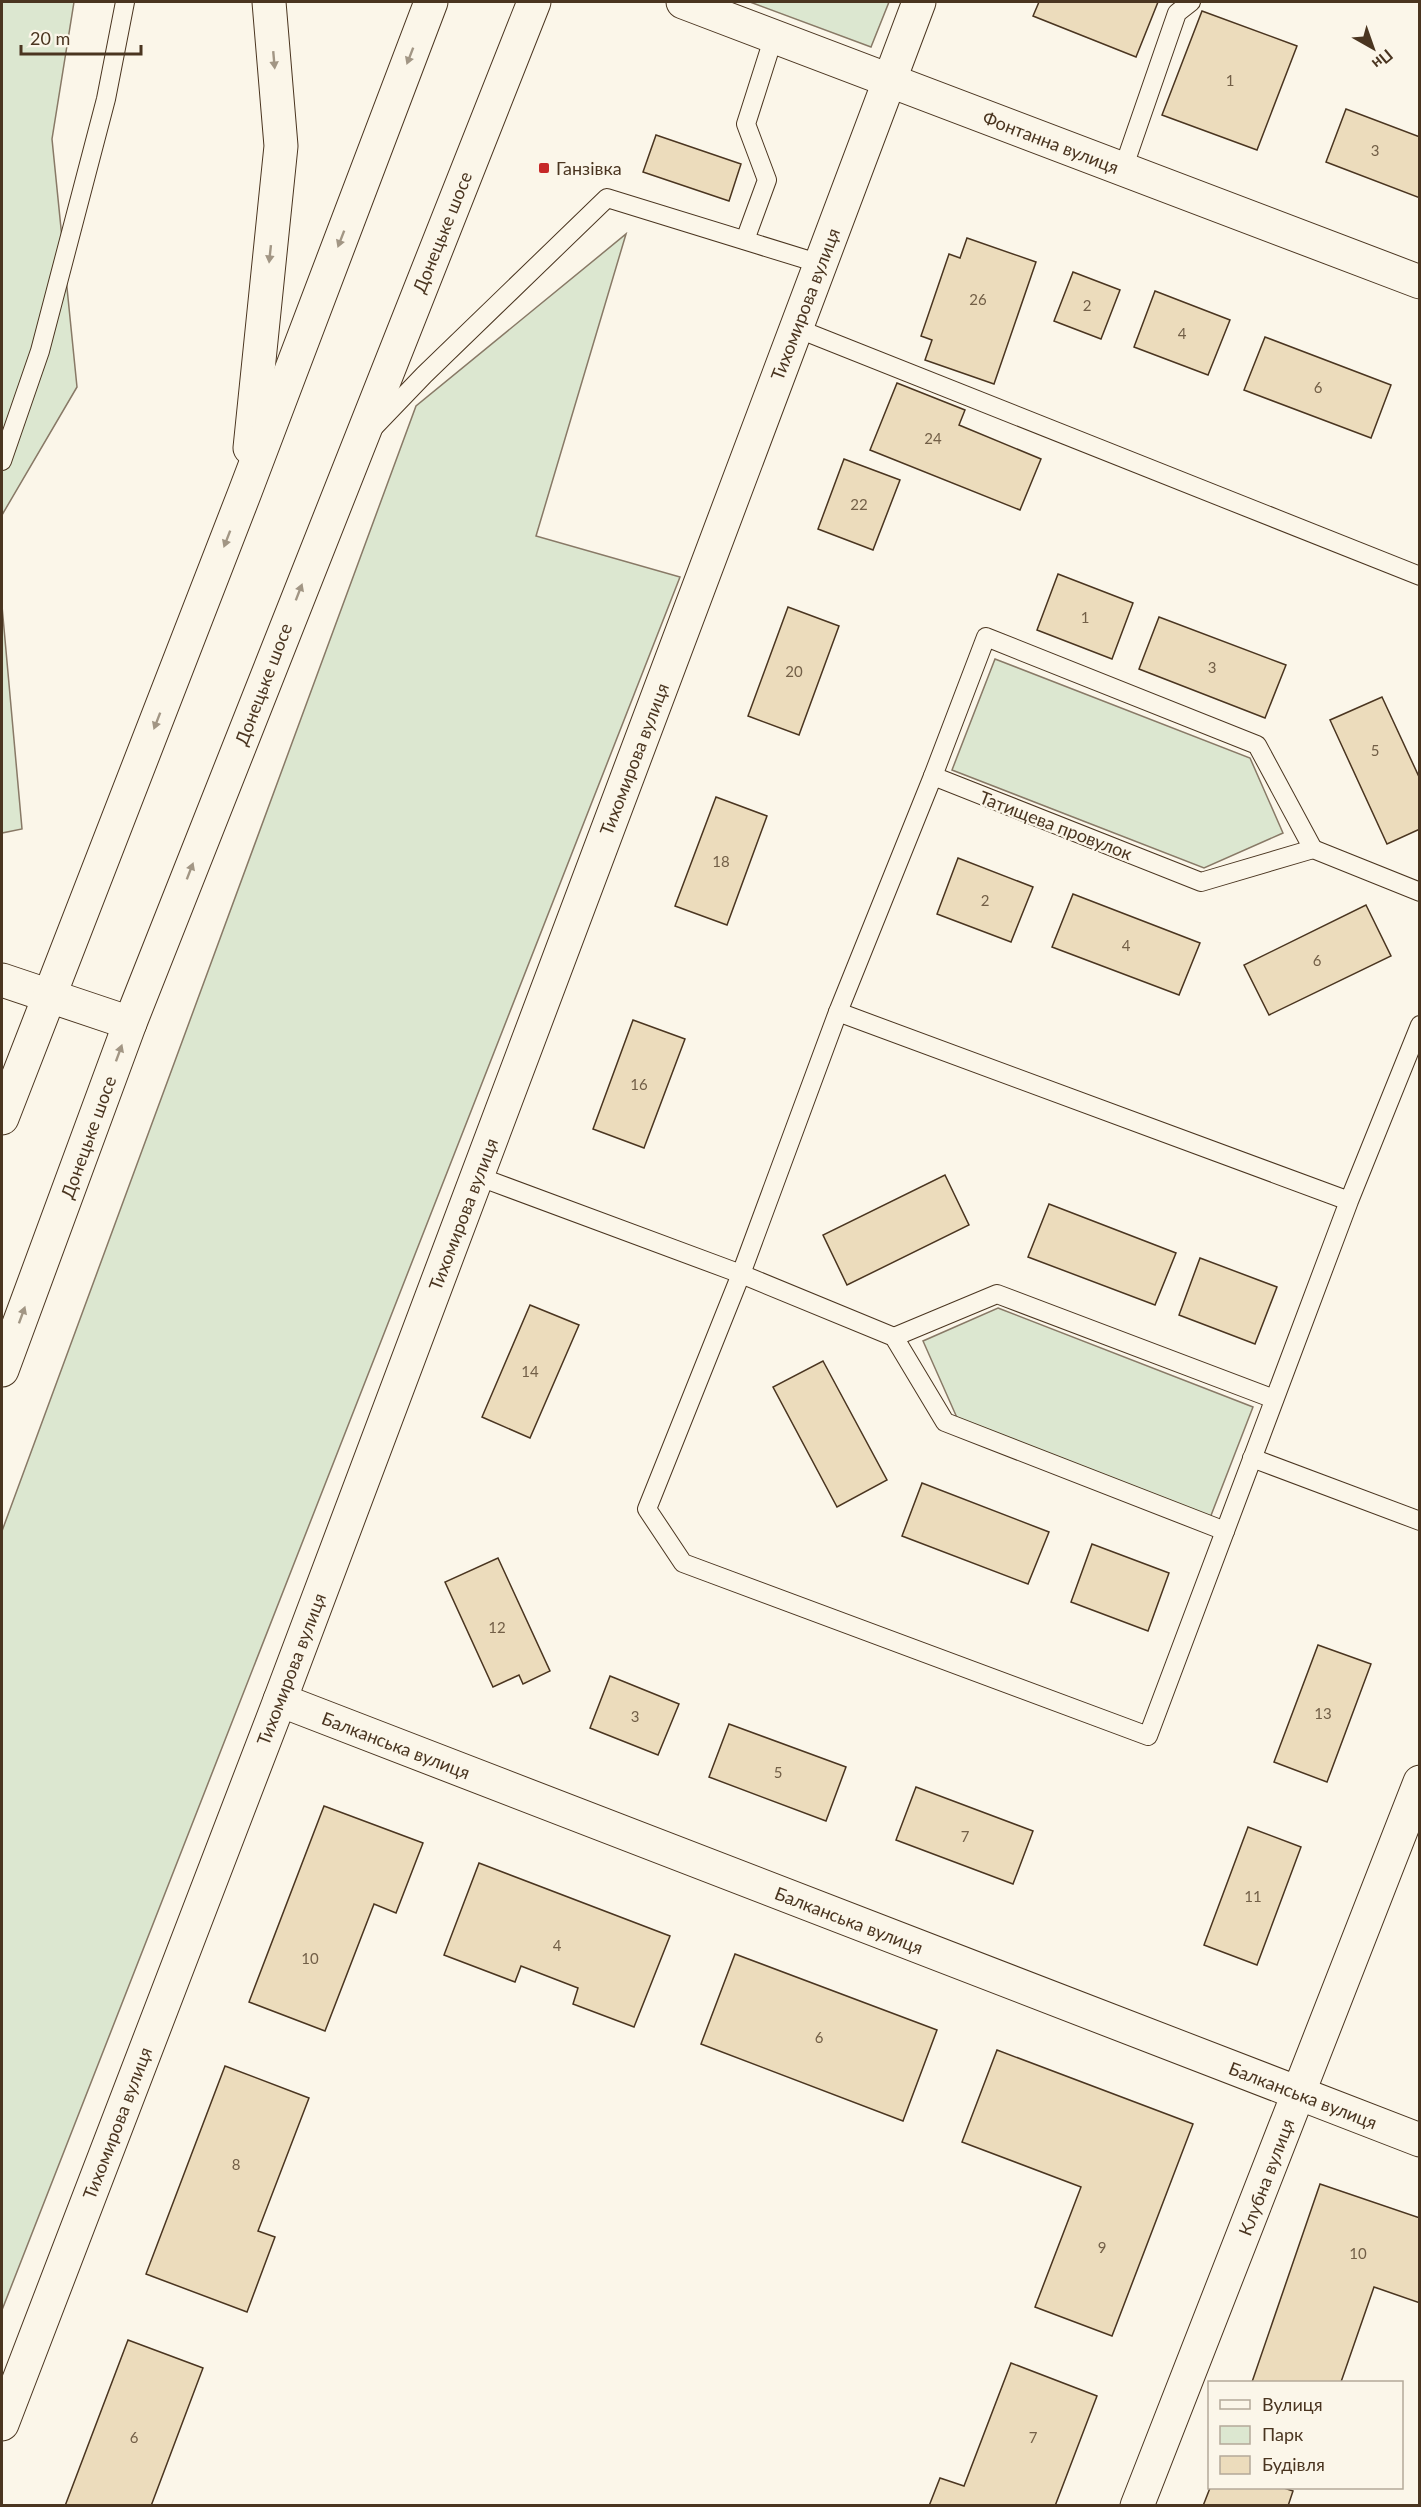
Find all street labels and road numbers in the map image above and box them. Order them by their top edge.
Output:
street label: Фонтанна вулиця [980,106,1122,178]
street label: Донецьке шосе [408,168,476,296]
street label: Тихомирова вулиця [766,225,844,383]
street label: Донецьке шосе [230,620,296,748]
street label: Тихомирова вулиця [595,680,673,838]
street label: Татищева провулок [977,786,1136,865]
street label: Донецьке шосе [56,1073,120,1201]
street label: Тихомирова вулиця [424,1135,502,1293]
street label: Тихомирова вулиця [252,1590,330,1748]
street label: Балканська вулиця [319,1707,473,1783]
street label: Балканська вулиця [772,1882,926,1958]
street label: Тихомирова вулиця [78,2044,156,2202]
street label: Балканська вулиця [1226,2057,1380,2133]
street label: Клубна вулиця [1234,2115,1298,2239]

